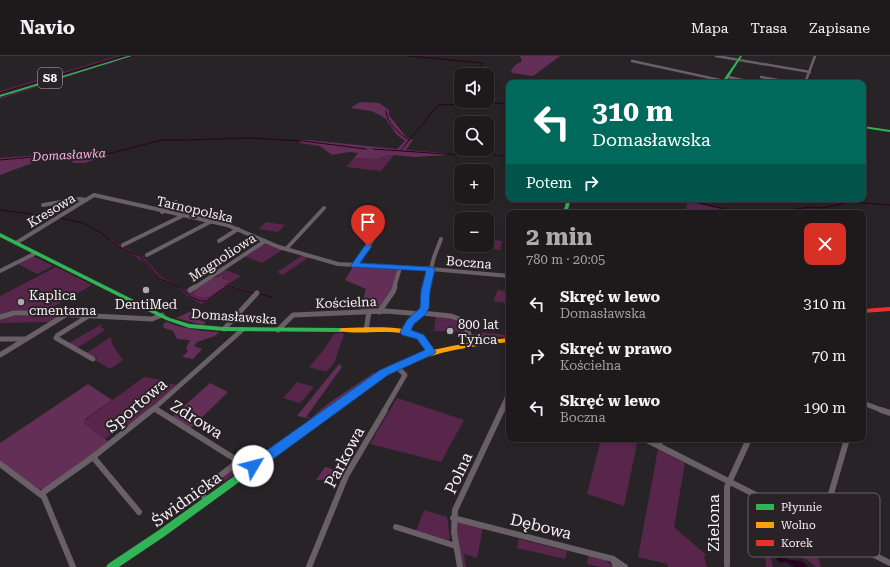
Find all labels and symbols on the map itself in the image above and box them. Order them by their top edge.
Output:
road number: S8 [38,68,62,88]
water label: Domasławka [31,146,106,164]
street label: Kresowa [25,190,78,231]
street label: Tarnopolska [155,193,235,226]
pin [351,205,385,246]
street label: Magnoliowa [186,230,258,285]
street label: Boczna [446,253,492,272]
marker: DentiMed [141,285,151,295]
place label: Kaplica cmentarna [29,288,96,318]
street label: Kościelna [315,294,377,311]
marker: Kaplica cmentarna [16,297,26,307]
place label: DentiMed [115,297,178,312]
street label: Domasławska [191,306,277,327]
place label: 800 lat Tyńca [458,317,499,347]
marker: 800 lat Tyńca [445,326,455,336]
street label: Sportowa [102,374,171,436]
street label: Zdrowa [167,396,227,443]
street label: Parkowa [321,423,368,491]
position arrow [232,445,274,487]
street label: Polna [441,449,476,497]
street label: Świdnicka [148,468,225,531]
legend [748,493,880,557]
street label: Zielona [704,494,723,552]
text: Płynnie [781,501,822,514]
street label: Dębowa [508,510,574,543]
text: Wolno [781,519,816,532]
text: Korek [781,537,813,550]

